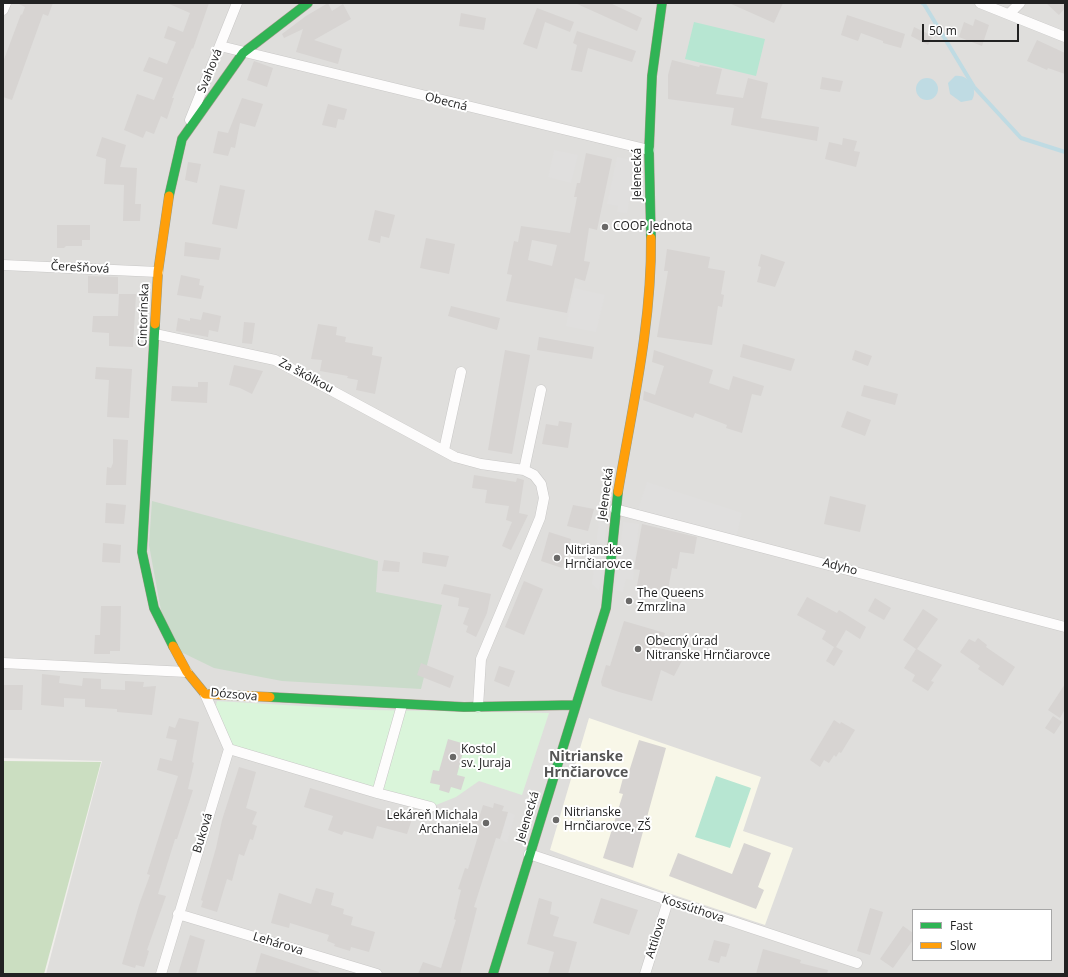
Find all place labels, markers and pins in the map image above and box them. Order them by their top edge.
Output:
place label: COOP Jednota [613,220,692,234]
marker: COOP Jednota [600,222,610,232]
place label: Nitrianske Hrnčiarovce [565,544,632,572]
marker: Nitrianske Hrnčiarovce [552,553,562,563]
place label: The Queens Zmrzlina [637,587,704,615]
marker: The Queens Zmrzlina [624,596,634,606]
place label: Obecný úrad Nitranske Hrnčiarovce [646,635,770,663]
marker: Obecný úrad Nitranske Hrnčiarovce [633,644,643,654]
place label: Kostol sv. Juraja [461,743,511,771]
marker: Kostol sv. Juraja [448,752,458,762]
place label: Nitrianske Hrnčiarovce, ZŠ [564,806,651,834]
place label: Lekáreň Michala Archaniela [387,809,478,837]
marker: Nitrianske Hrnčiarovce, ZŠ [551,815,561,825]
marker: Lekáreň Michala Archaniela [481,818,491,828]

